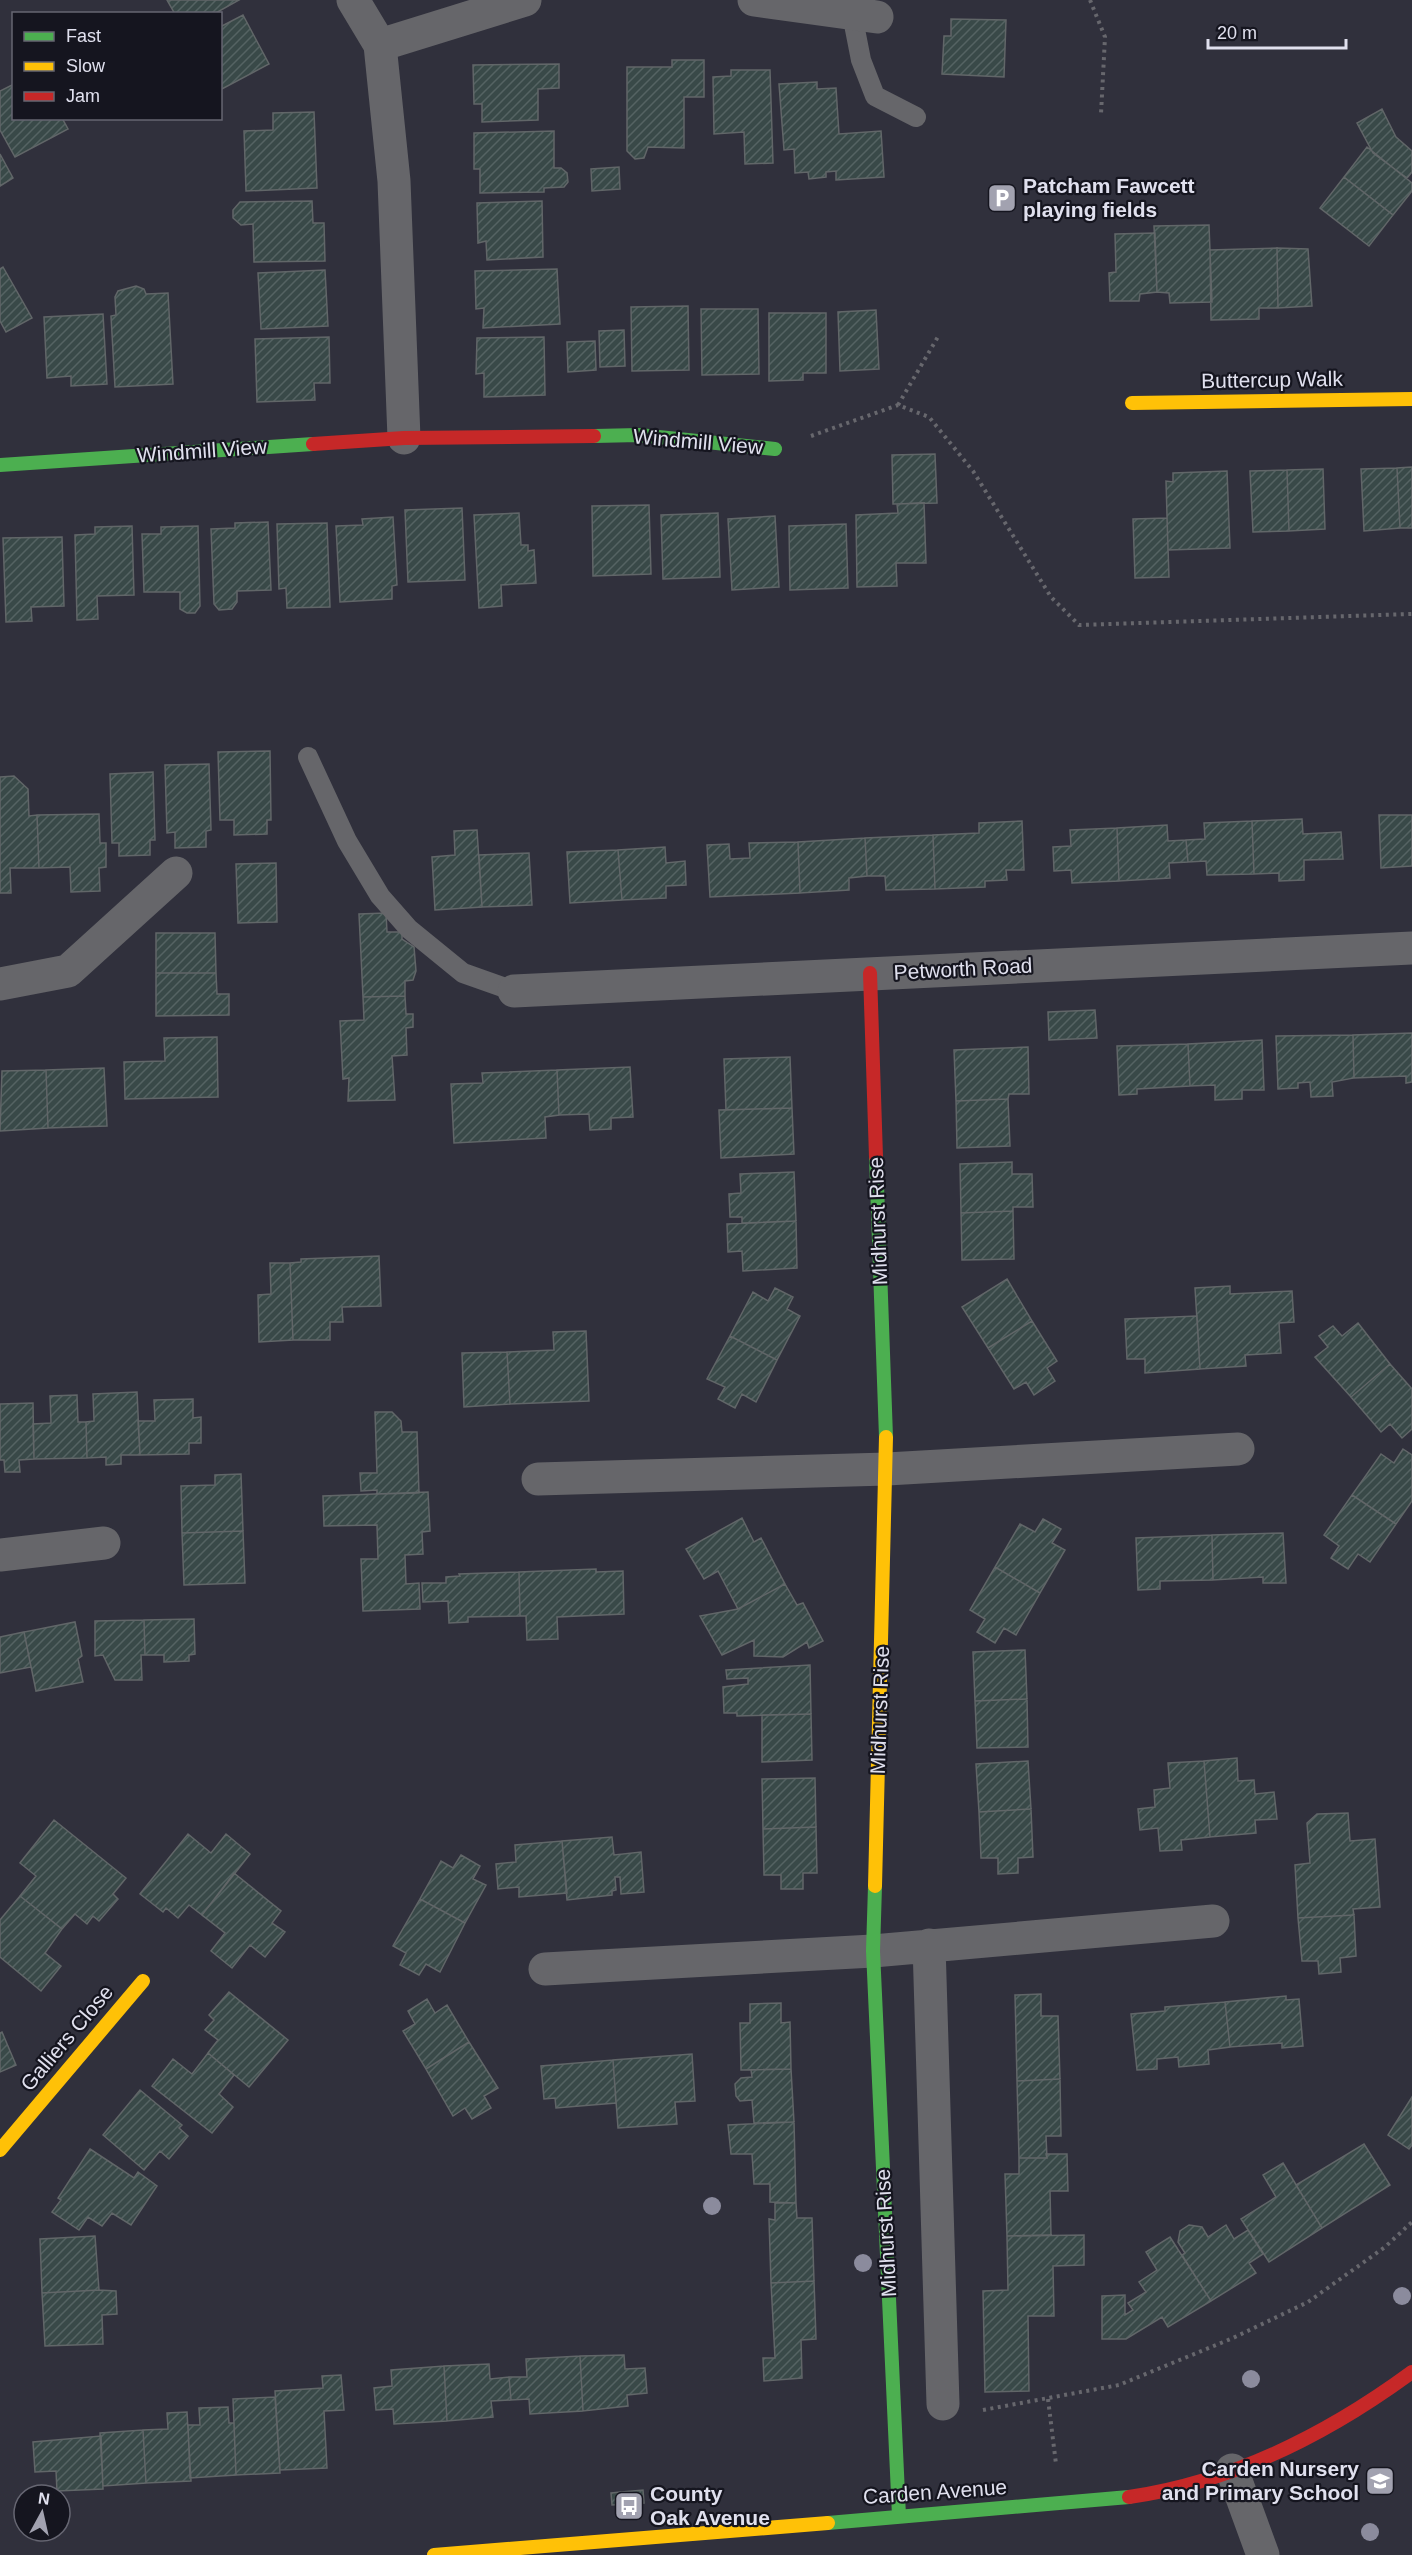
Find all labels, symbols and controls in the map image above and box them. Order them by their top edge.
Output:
legend [12,12,222,120]
scale bar [1208,12,1346,50]
text: 20 m [1217,23,1257,43]
text: Fast [66,26,101,46]
text: Slow [66,56,106,76]
text: Jam [66,86,100,106]
place label: Patcham Fawcett playing fields [1023,174,1195,221]
parking icon: Patcham Fawcett playing fields [986,182,1018,214]
street label: Buttercup Walk [1201,367,1343,392]
street label: Windmill View [632,424,765,459]
street label: Windmill View [136,434,269,467]
street label: Petworth Road [893,953,1033,984]
street label: Midhurst Rise [864,1156,891,1286]
street label: Midhurst Rise [866,1645,893,1775]
street label: Galliers Close [16,1980,117,2095]
street label: Midhurst Rise [871,2168,900,2298]
place label: Carden Nursery and Primary School [1162,2457,1359,2504]
school or university icon: Carden Nursery and Primary School [1364,2465,1396,2497]
street label: Carden Avenue [862,2475,1008,2508]
place label: County Oak Avenue [650,2482,770,2529]
north arrow [12,2483,72,2543]
text: N [37,2489,51,2508]
bus stop icon: County Oak Avenue [613,2490,645,2522]

